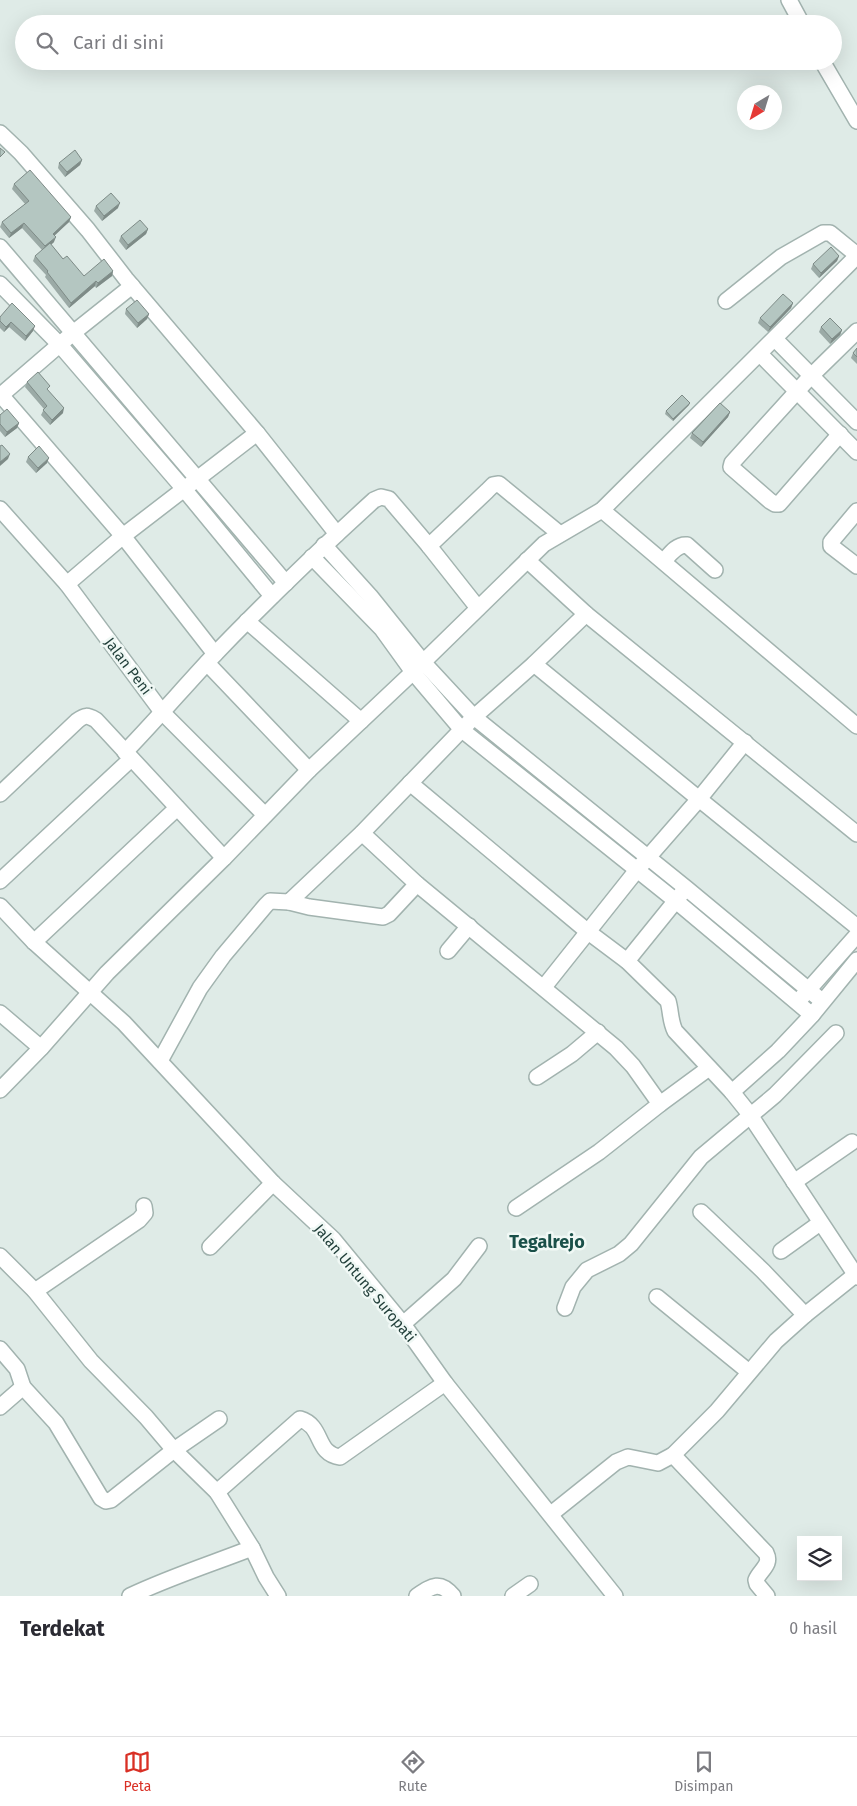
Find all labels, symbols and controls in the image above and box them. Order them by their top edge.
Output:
search box [15,15,842,70]
icon: search [33,29,61,57]
text: Cari di sini [73,31,164,54]
north arrow [737,85,782,130]
street label: Jalan Peni [101,634,155,698]
street label: Jalan Untung Suropati [310,1220,420,1346]
district label: Tegalrejo [509,1231,585,1253]
map controls [797,1536,842,1581]
button: layers [797,1536,842,1581]
text: Terdekat [20,1616,105,1642]
text: 0 hasil [789,1619,837,1638]
tab: Peta [123,1748,151,1795]
tab: Rute [398,1748,427,1795]
tab: Disimpan [674,1748,734,1795]

